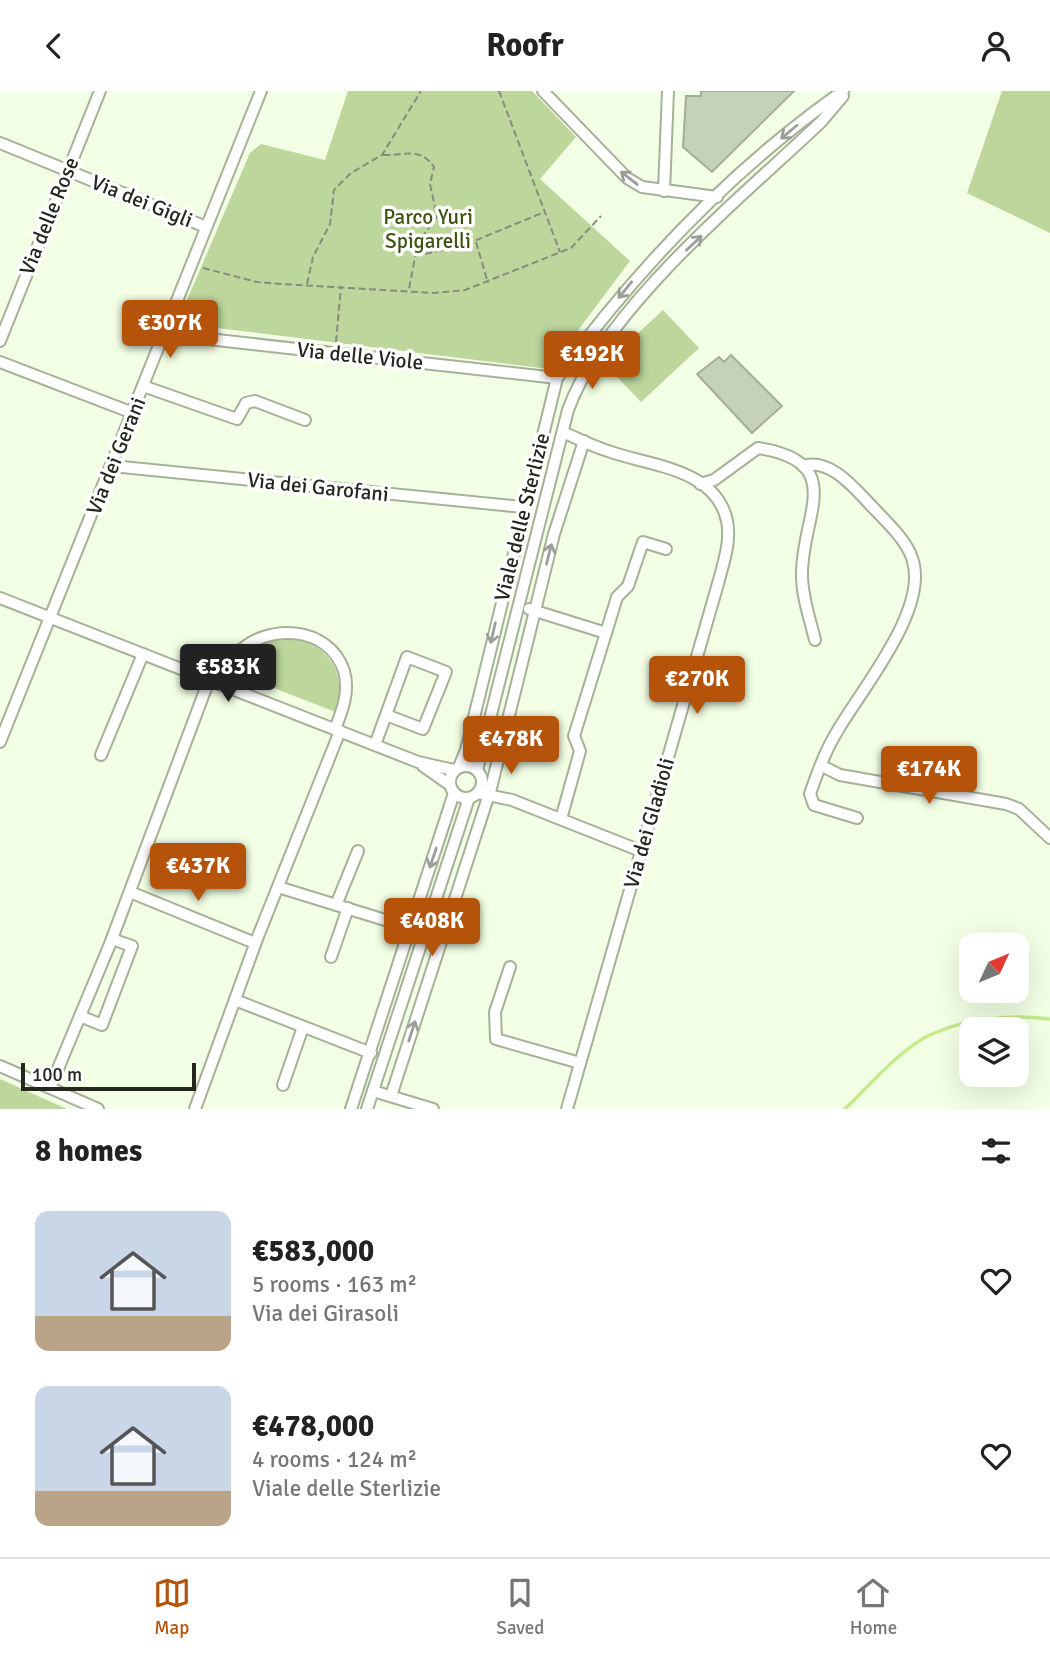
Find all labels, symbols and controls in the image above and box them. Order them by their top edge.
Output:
text: Roofr [486,26,564,65]
icon: back [35,27,73,65]
icon: person [977,27,1015,65]
one-way arrow [780,124,798,140]
street label: Via delle Rose [14,153,84,279]
street label: Via dei Gigli [88,169,196,233]
one-way arrow [621,170,639,185]
park label: Parco Yuri Spigarelli [383,204,473,254]
one-way arrow [685,234,702,251]
one-way arrow [618,280,633,298]
pin: €307K [121,301,219,360]
text: €307K [138,308,202,337]
pin: €192K [543,331,641,391]
street label: Via delle Viole [296,336,424,376]
text: €192K [560,339,624,368]
street label: Via dei Gerani [81,393,151,519]
street label: Viale delle Sterlizie [489,430,555,604]
street label: Via dei Garofani [246,467,390,507]
one-way arrow [543,543,556,566]
one-way arrow [486,621,499,644]
pin: €583K [179,645,277,704]
text: €583K [196,652,260,681]
pin: €270K [648,657,746,716]
text: €270K [665,664,729,693]
pin: €478K [462,717,560,776]
text: €478K [479,724,543,753]
pin: €174K [880,747,978,806]
text: €174K [897,754,961,783]
street label: Via dei Gladioli [618,755,680,891]
pin: €437K [149,843,247,903]
one-way arrow [426,847,439,869]
text: €437K [166,851,230,880]
pin: €408K [383,899,481,958]
text: €408K [400,906,464,935]
north arrow [959,933,1029,1003]
map controls [959,933,1029,1087]
button: layers [959,1017,1029,1087]
one-way arrow [407,1021,420,1043]
scale bar [21,1060,196,1092]
text: 100 m [32,1063,82,1087]
icon: filters [977,1132,1015,1170]
text: 8 homes [35,1133,142,1170]
text: €583,000 [252,1233,374,1270]
icon: home [91,1239,175,1323]
icon: heart [977,1262,1015,1300]
text: 5 rooms · 163 m² [252,1270,417,1299]
text: Via dei Girasoli [252,1299,399,1328]
text: €478,000 [252,1408,374,1445]
icon: home [91,1414,175,1498]
icon: heart [977,1437,1015,1475]
text: 4 rooms · 124 m² [252,1445,417,1474]
text: Viale delle Sterlizie [252,1474,441,1503]
tab: Map [153,1574,191,1640]
tab: Saved [496,1574,544,1640]
tab: Home [850,1574,897,1640]

